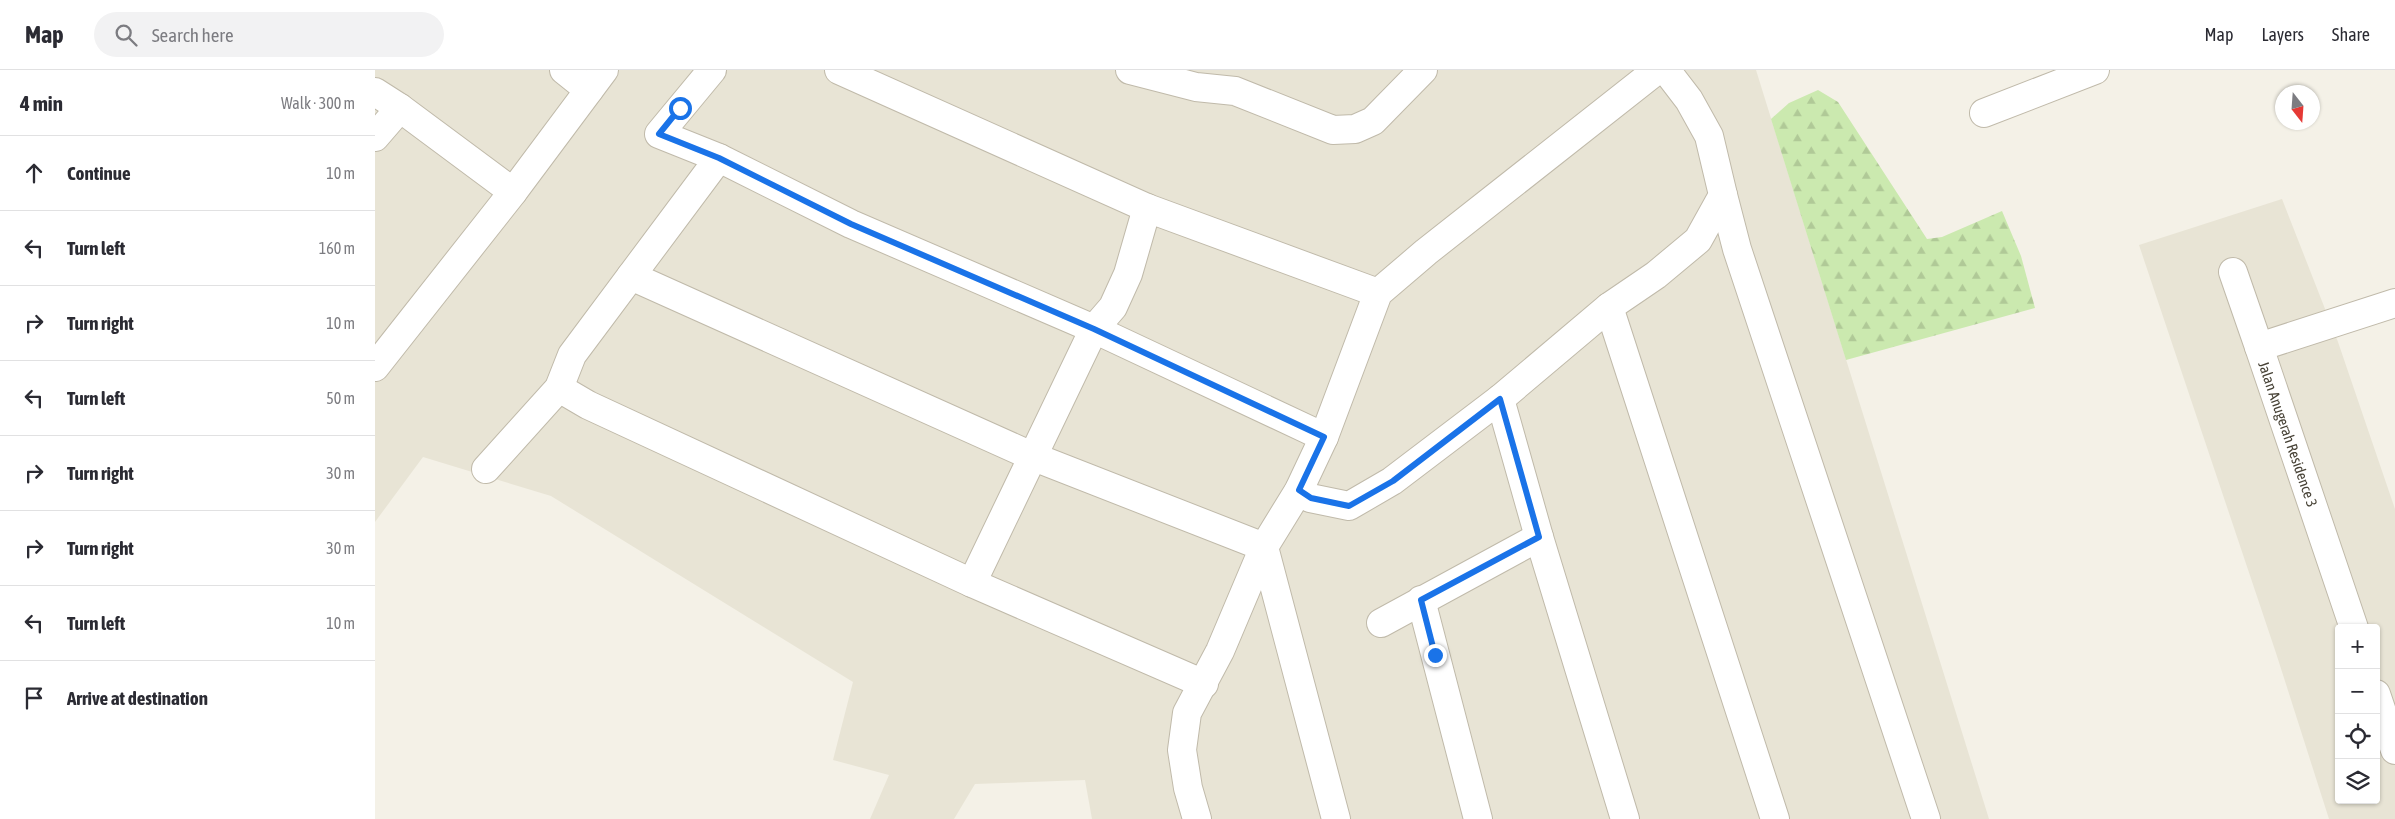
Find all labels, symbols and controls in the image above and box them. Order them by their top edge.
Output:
search box [94,12,444,57]
text: Map [25,21,64,48]
icon: search [112,21,140,49]
text: Search here [152,24,234,46]
text: Map [2204,24,2233,45]
text: Layers [2261,24,2304,45]
text: Share [2332,24,2370,45]
north arrow [2275,85,2320,130]
text: 4 min [20,91,63,115]
text: Walk · 300 m [281,94,355,112]
route start [669,97,692,120]
icon: ahead [20,159,48,187]
text: Continue [67,162,131,184]
text: 10 m [326,164,355,182]
icon: left [20,234,48,262]
text: Turn left [67,237,125,259]
text: 160 m [319,239,355,257]
icon: right [20,309,48,337]
text: Turn right [67,312,134,334]
text: 10 m [326,314,355,332]
street label: Jalan Anugerah Residence 3 [2255,359,2321,509]
icon: left [20,384,48,412]
text: Turn left [67,387,125,409]
text: 50 m [326,389,355,407]
icon: right [20,459,48,487]
text: Turn right [67,462,134,484]
text: 30 m [326,464,355,482]
icon: right [20,534,48,562]
text: Turn right [67,537,134,559]
text: 30 m [326,539,355,557]
icon: left [20,609,48,637]
text: Turn left [67,612,125,634]
text: 10 m [326,614,355,632]
map controls [2335,624,2380,804]
button: + [2335,624,2380,669]
route end [1424,644,1447,667]
button: − [2335,669,2380,714]
icon: arrive [20,684,48,712]
text: Arrive at destination [67,687,208,709]
button: locate [2335,714,2380,759]
button: layers [2335,759,2380,804]

